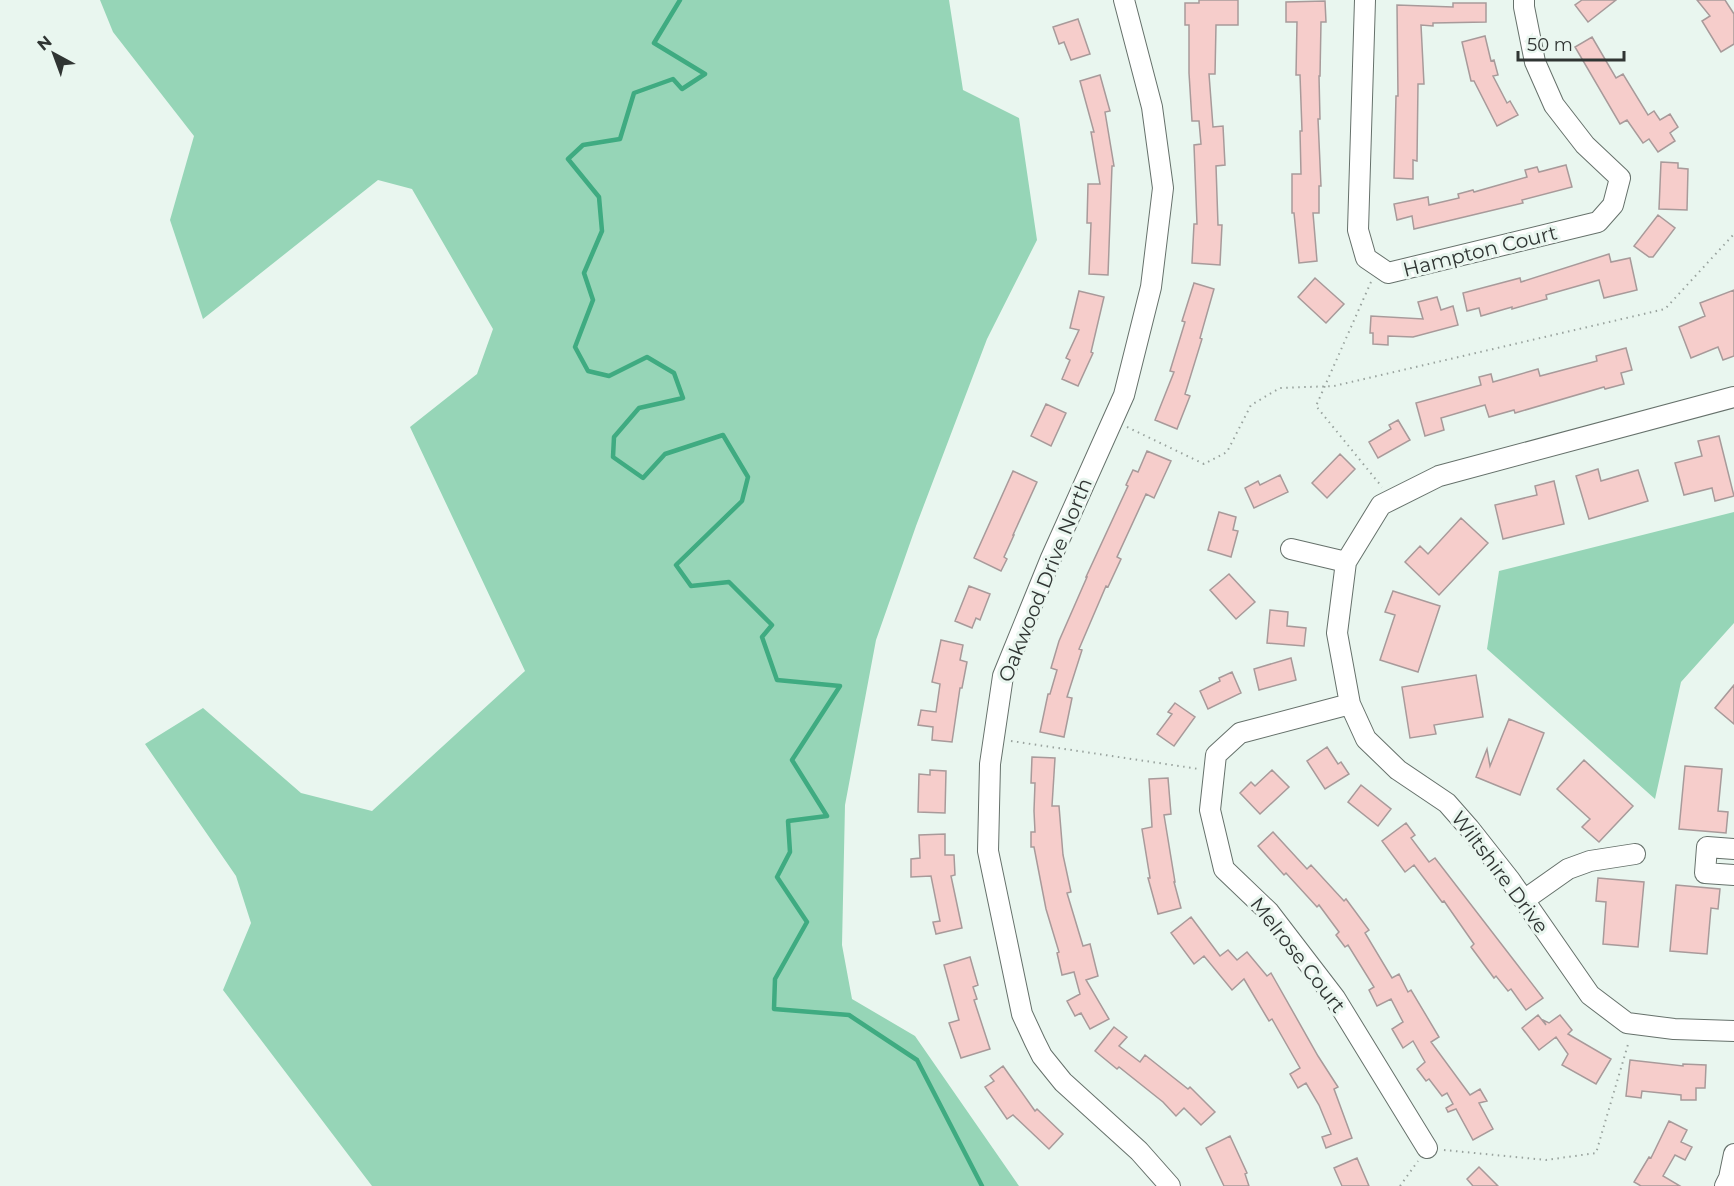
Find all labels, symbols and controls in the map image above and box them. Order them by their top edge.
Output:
north arrow [24,24,84,84]
scale bar [1518,24,1624,62]
text: N [33,32,56,54]
text: 50 m [1527,34,1573,56]
street label: Hampton Court [1400,220,1560,282]
street label: Oakwood Drive North [993,475,1097,685]
street label: Wiltshire Drive [1446,806,1554,938]
street label: Melrose Court [1245,892,1351,1018]

